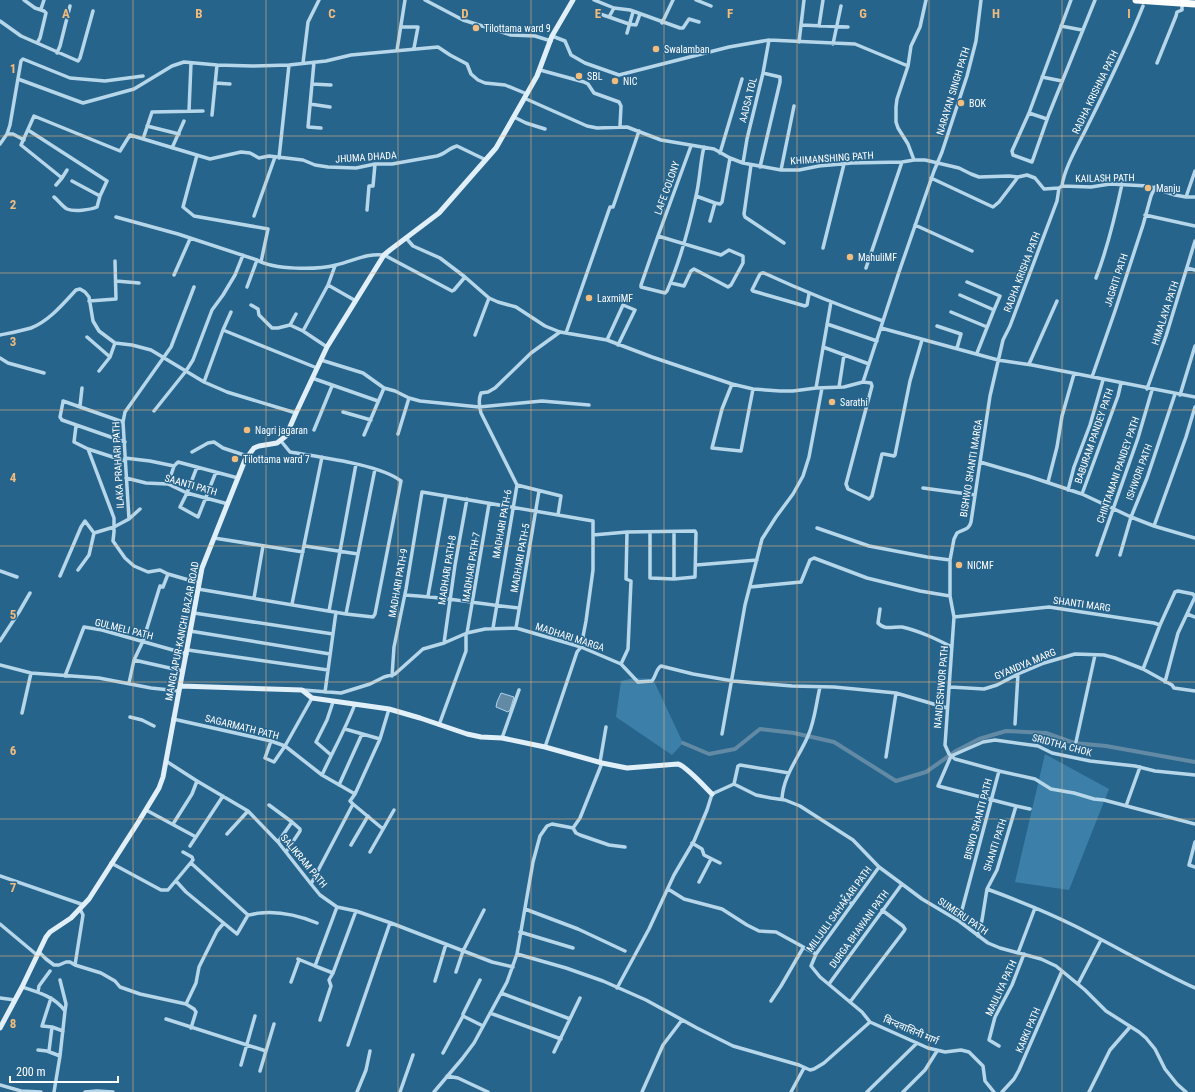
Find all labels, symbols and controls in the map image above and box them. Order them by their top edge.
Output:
text: A [62,6,70,21]
text: B [195,6,203,21]
text: C [328,6,336,21]
text: D [461,6,469,21]
text: E [595,6,602,21]
text: F [727,6,733,21]
text: G [859,6,867,21]
text: H [992,6,1000,21]
text: I [1127,6,1131,21]
marker: Tilottama ward 9 [471,23,481,33]
place label: Tilottama ward 9 [484,23,551,34]
marker: Swalamban [651,44,661,54]
place label: Swalamban [664,44,710,55]
street label: NARAYAN SINGH PATH [934,46,972,136]
street label: RADHA KRISHNA PATH [1070,48,1120,136]
text: 1 [10,61,16,76]
marker: SBL [574,71,584,81]
place label: SBL [587,71,603,82]
marker: NIC [610,76,620,86]
place label: NIC [623,76,638,87]
street label: AADSA TOL [737,76,759,124]
marker: BOK [956,98,966,108]
place label: BOK [969,98,986,109]
street label: JHUMA DHADA [335,149,397,165]
street label: KHIMANSHING PATH [790,150,874,166]
street label: LAFE COLONY [652,159,682,216]
street label: KAILASH PATH [1075,172,1135,184]
marker: Manju [1143,183,1153,193]
place label: Manju [1156,183,1180,194]
text: 2 [10,197,17,212]
street label: RADHA KRISHA PATH [1002,230,1042,314]
marker: MahuliMF [845,252,855,262]
place label: MahuliMF [858,252,897,263]
street label: JAGRITI PATH [1102,252,1130,308]
street label: HIMALAYA PATH [1149,280,1181,346]
marker: LaxmiMF [584,293,594,303]
place label: LaxmiMF [597,293,633,304]
text: 3 [10,334,16,349]
street label: BABURAM PANDEY PATH [1073,387,1115,485]
marker: Sarathi [827,397,837,407]
place label: Sarathi [840,397,868,408]
street label: CHINTAMANI PANDEY PATH [1095,415,1141,525]
street label: BISHWO SHANTI MARGA [958,418,984,518]
street label: ILAKA PRAHARI PATH [110,421,126,509]
marker: Nagri jagaran [242,425,252,435]
place label: Nagri jagaran [255,425,308,436]
street label: ISHWORI PATH [1124,442,1154,502]
marker: Tilottama ward 7 [230,454,240,464]
place label: Tilottama ward 7 [243,454,310,465]
text: 4 [10,470,17,485]
street label: SAANTI PATH [163,472,219,498]
street label: MADHARI PATH-6 [490,488,514,559]
street label: MADHARI PATH-5 [508,522,532,593]
street label: MADHARI PATH-7 [460,531,482,602]
street label: MADHARI PATH-8 [436,534,458,605]
street label: MADHARI PATH-9 [386,547,410,618]
street label: MANGLAPUR-KANCHI BAZAR ROAD [163,560,201,702]
marker: NICMF [954,560,964,570]
place label: NICMF [967,560,994,571]
street label: SHANTI MARG [1053,595,1112,613]
text: 5 [10,607,17,622]
street label: GULMELI PATH [94,616,154,642]
street label: MADHARI MARGA [534,621,606,653]
street label: NANDESHWOR PATH [932,645,950,729]
street label: GYANDYA MARG [993,646,1057,682]
street label: SAGARMATH PATH [204,712,280,742]
street label: SRIDTHA CHOK [1031,732,1094,758]
text: 6 [10,743,17,758]
street label: BISWO SHANTI PATH [961,777,995,861]
street label: SHANTI PATH [981,817,1009,873]
street label: SALIKRAM PATH [279,832,329,890]
street label: MILIJULI SAHAKARI PATH [804,864,874,954]
text: 7 [10,880,17,895]
street label: DURGA BHAWANI PATH [827,888,891,970]
street label: SUMERU PATH [936,895,990,937]
street label: MAULIYA PATH [983,958,1019,1018]
street label: KARKI PATH [1014,1006,1042,1054]
street label: बिन्दवासिनी मार्ग [882,1013,941,1047]
text: 8 [10,1016,16,1031]
scale bar [10,1058,118,1084]
text: 200 m [16,1065,46,1079]

